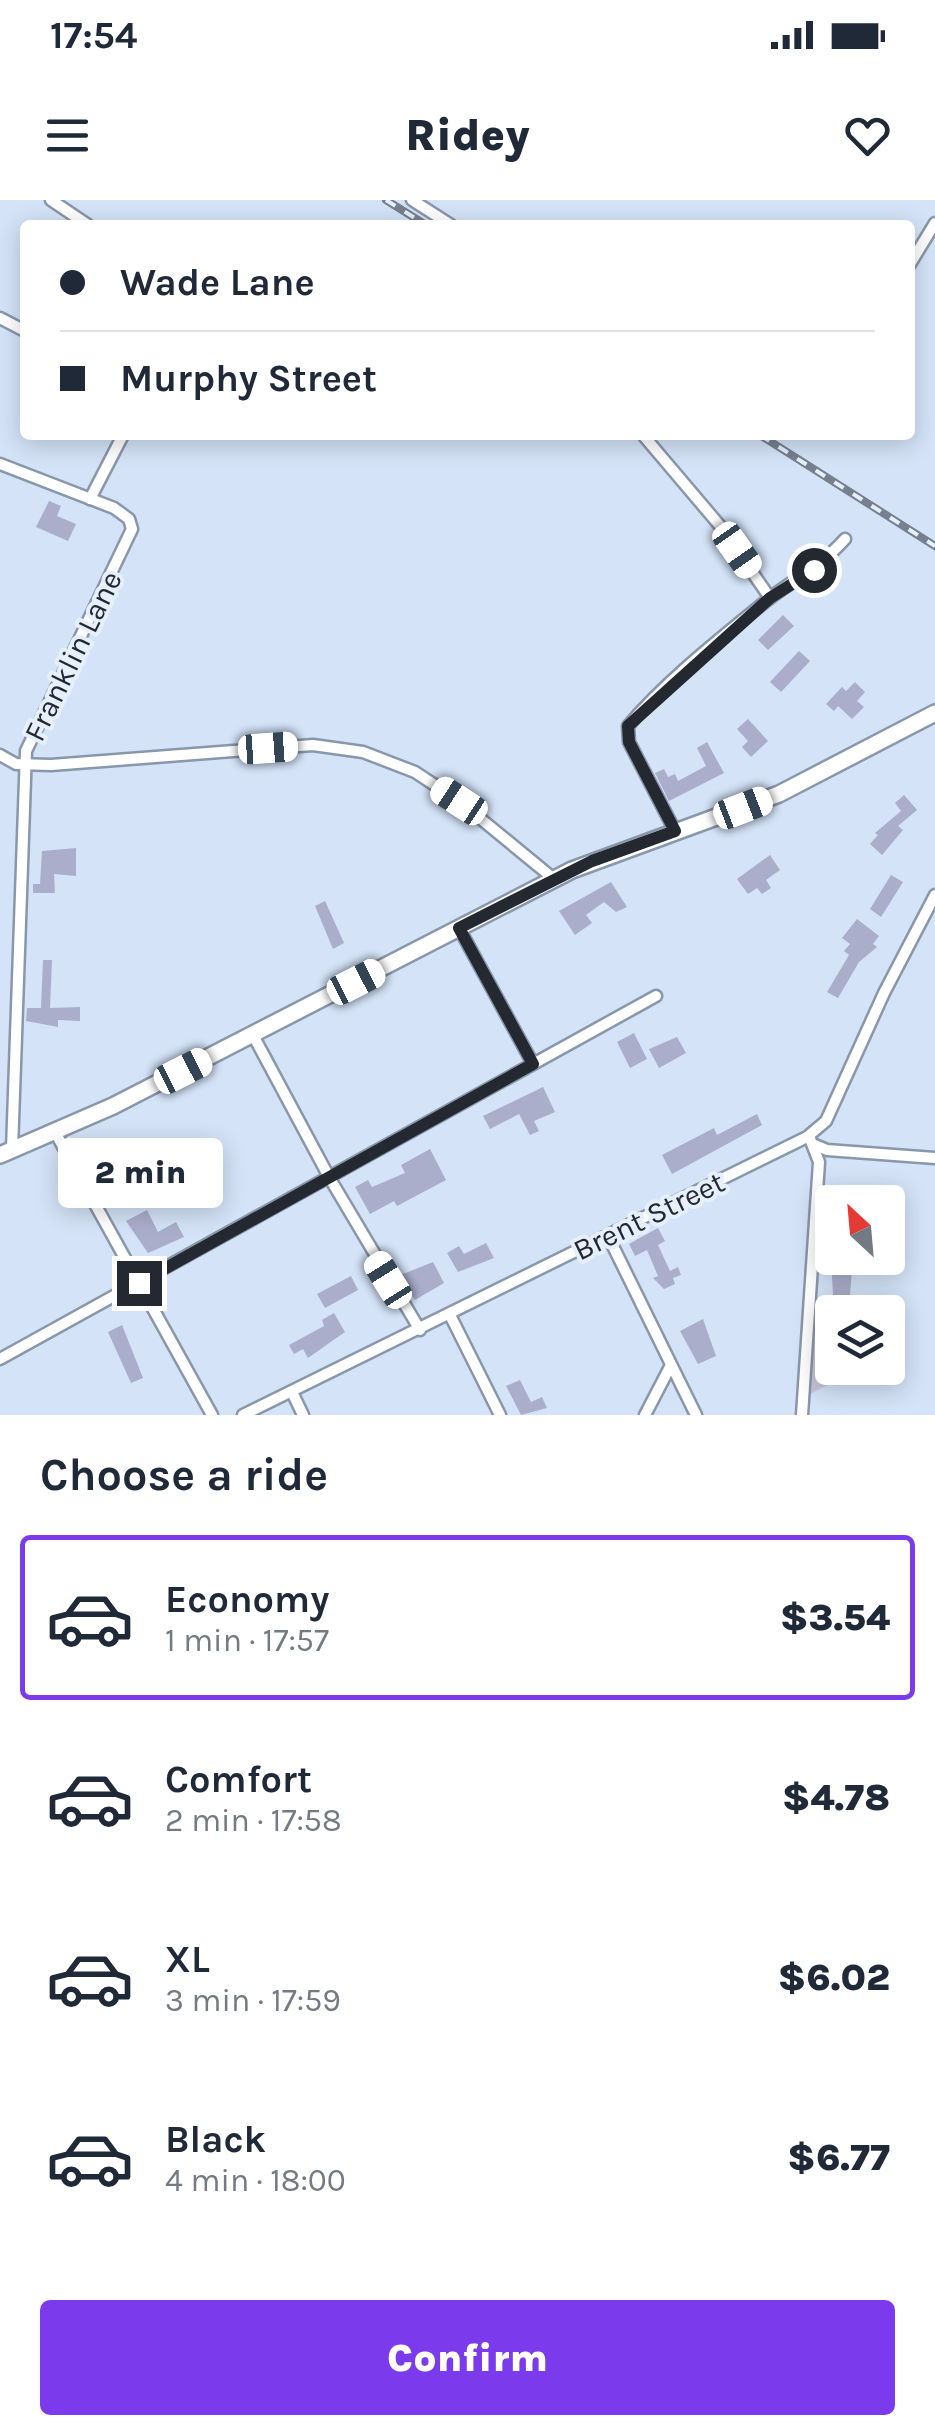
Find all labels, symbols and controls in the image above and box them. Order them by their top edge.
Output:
text: 17:54 [50,13,137,58]
icon: menu [40,108,95,163]
icon: heart [840,108,895,163]
text: Ridey [405,109,530,161]
text: Wade Lane [120,260,315,305]
text: Murphy Street [120,356,377,401]
car [708,517,766,583]
route start [792,548,837,593]
street label: Franklin Lane [16,565,130,747]
car [237,731,299,765]
car [426,772,492,830]
car [710,783,776,833]
car [322,955,390,1009]
car [149,1044,217,1098]
callout: 2 min [56,1138,222,1208]
text: 2 min [95,1154,186,1191]
street label: Brent Street [568,1164,730,1268]
north arrow [815,1185,905,1275]
map controls [815,1185,905,1385]
car [359,1247,417,1313]
route end [117,1261,162,1306]
button: layers [815,1295,905,1385]
text: Choose a ride [40,1449,328,1501]
icon: car [45,1573,135,1663]
text: Economy [165,1577,329,1622]
text: $3.54 [780,1595,890,1640]
text: 1 min · 17:57 [165,1622,329,1659]
icon: car [45,1753,135,1843]
text: Comfort [165,1757,312,1802]
text: $4.78 [782,1775,890,1820]
text: 2 min · 17:58 [165,1802,342,1839]
icon: car [45,1933,135,2023]
text: XL [165,1937,210,1982]
text: $6.02 [778,1955,890,2000]
text: 3 min · 17:59 [165,1982,341,2019]
icon: car [45,2113,135,2203]
text: Black [165,2117,266,2162]
text: $6.77 [787,2135,890,2180]
text: 4 min · 18:00 [165,2162,346,2199]
button: Confirm [40,2300,895,2415]

